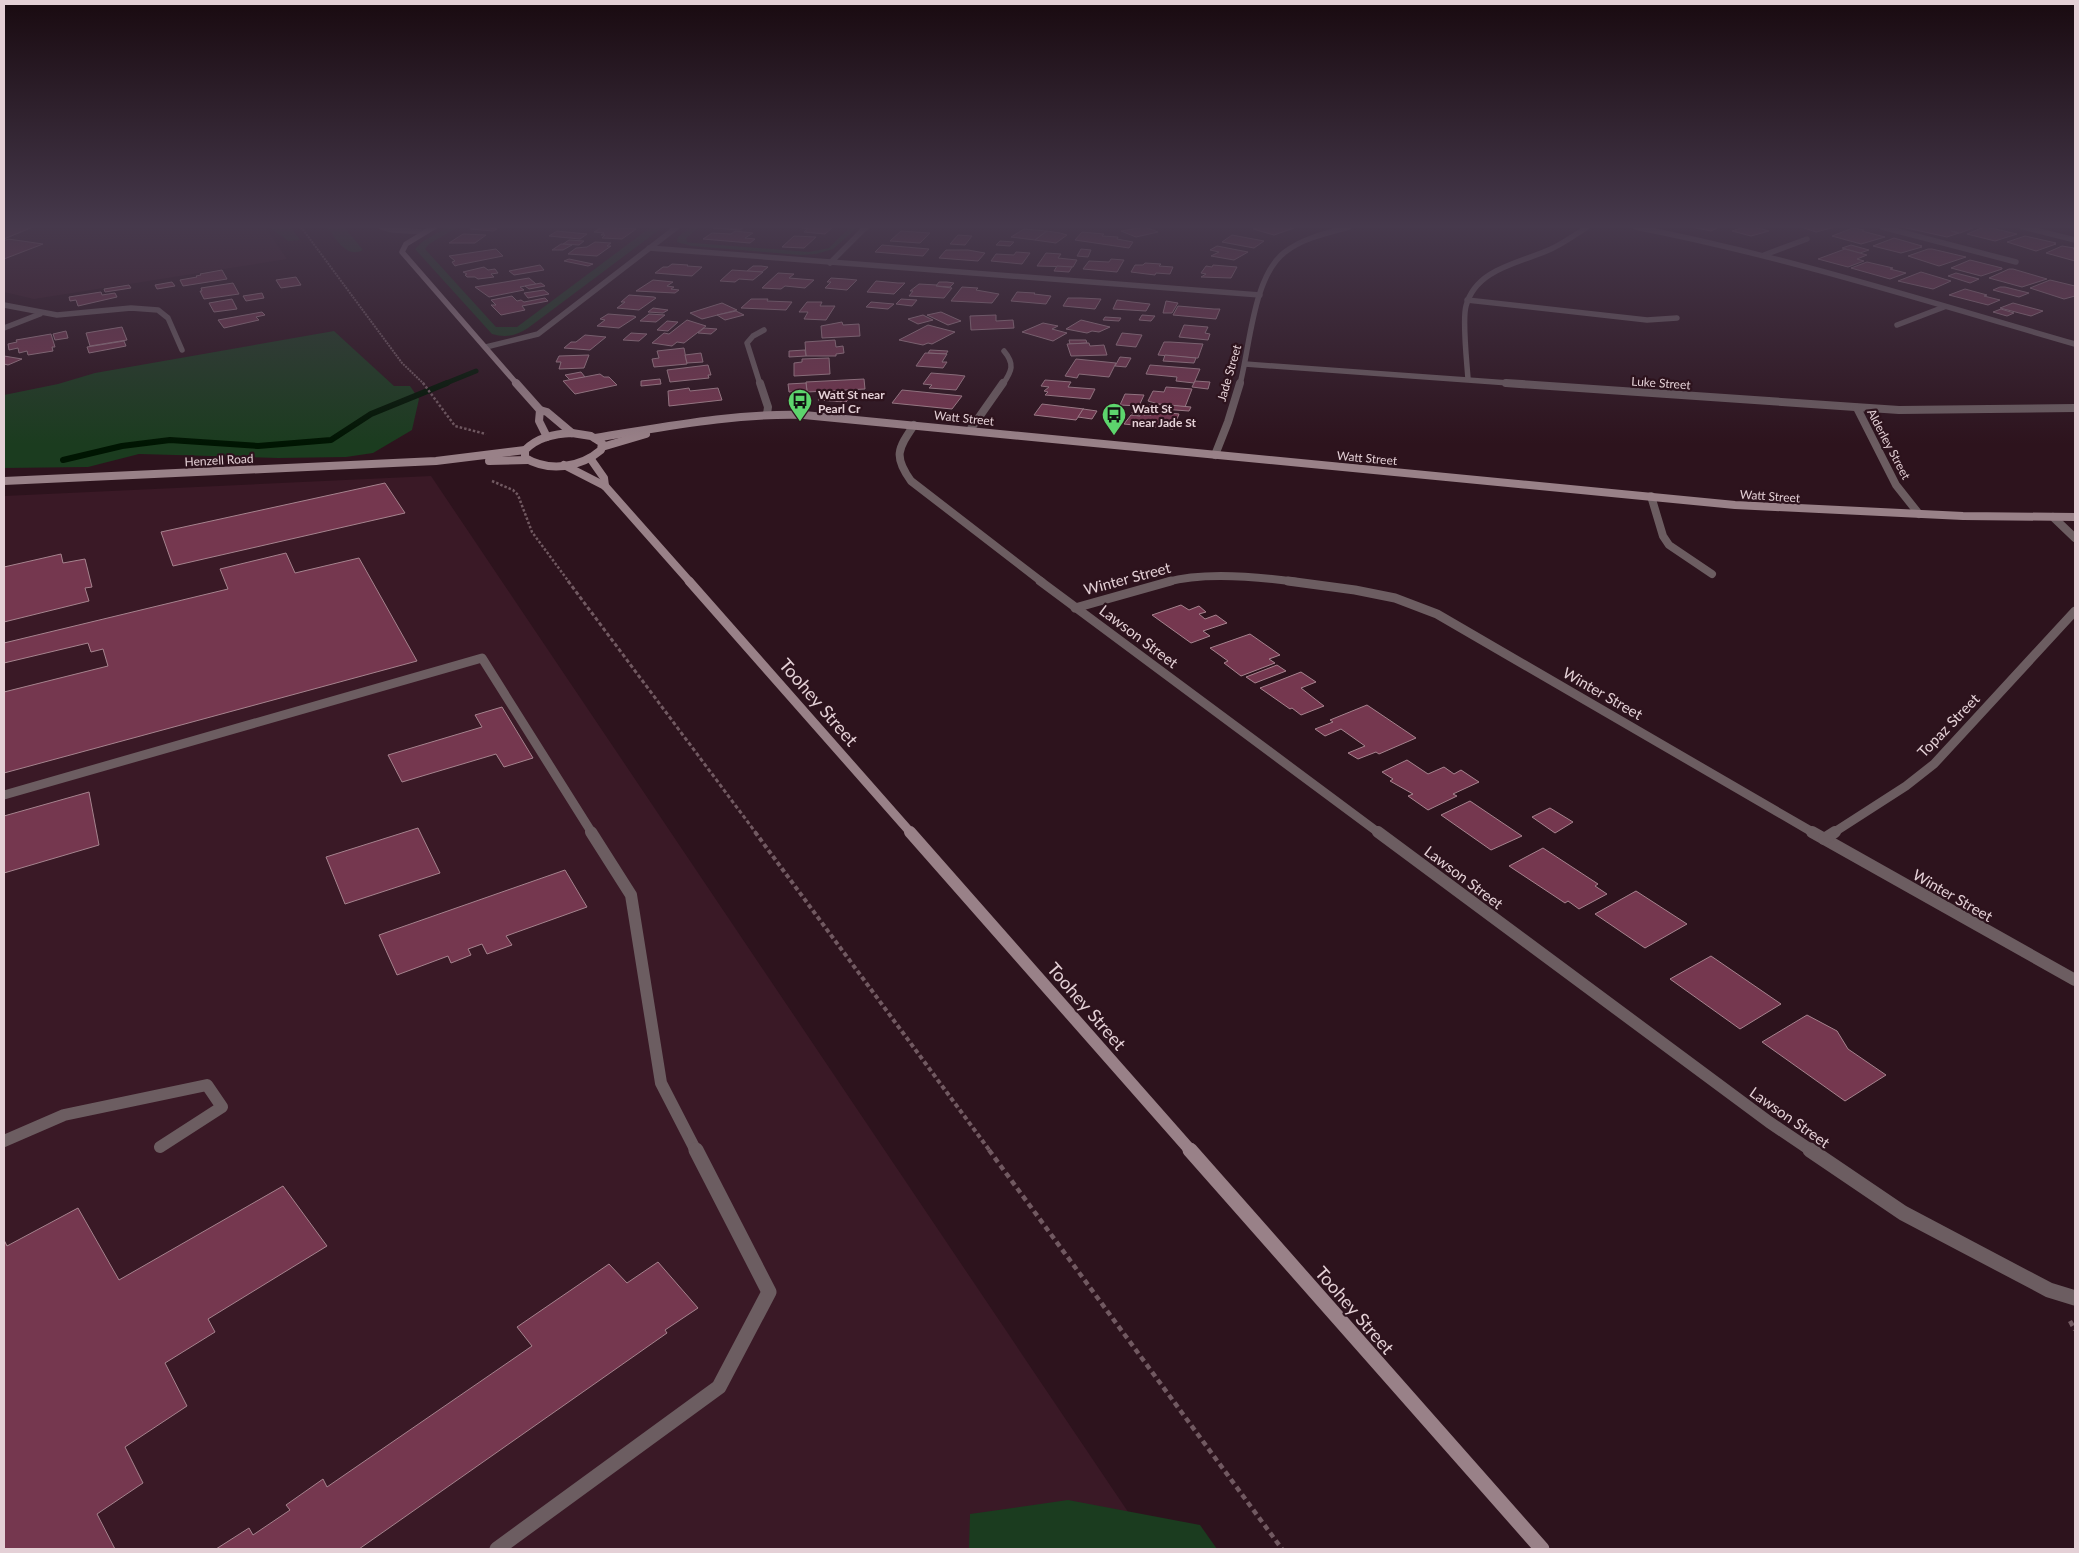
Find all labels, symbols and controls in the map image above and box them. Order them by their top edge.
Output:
street label: Jade Street [1214,342,1244,403]
street label: Luke Street [1631,373,1692,393]
place label: Watt St near Pearl Cr [818,387,885,416]
bus stop icon: Watt St near Pearl Cr [787,388,813,422]
place label: Watt St near Jade St [1132,401,1197,430]
bus stop icon: Watt St near Jade St [1101,402,1127,436]
street label: Alderley Street [1864,406,1914,483]
street label: Watt Street [933,407,996,429]
street label: Watt Street [1336,448,1398,468]
street label: Henzell Road [184,451,254,469]
street label: Watt Street [1739,486,1801,506]
street label: Winter Street [1082,558,1173,598]
street label: Lawson Street [1096,601,1182,672]
street label: Toohey Street [775,654,863,751]
street label: Winter Street [1560,663,1647,723]
street label: Topaz Street [1913,689,1983,761]
street label: Lawson Street [1421,842,1507,913]
street label: Winter Street [1910,865,1997,925]
street label: Toohey Street [1043,958,1131,1055]
street label: Lawson Street [1747,1083,1834,1152]
street label: Toohey Street [1311,1262,1399,1359]

